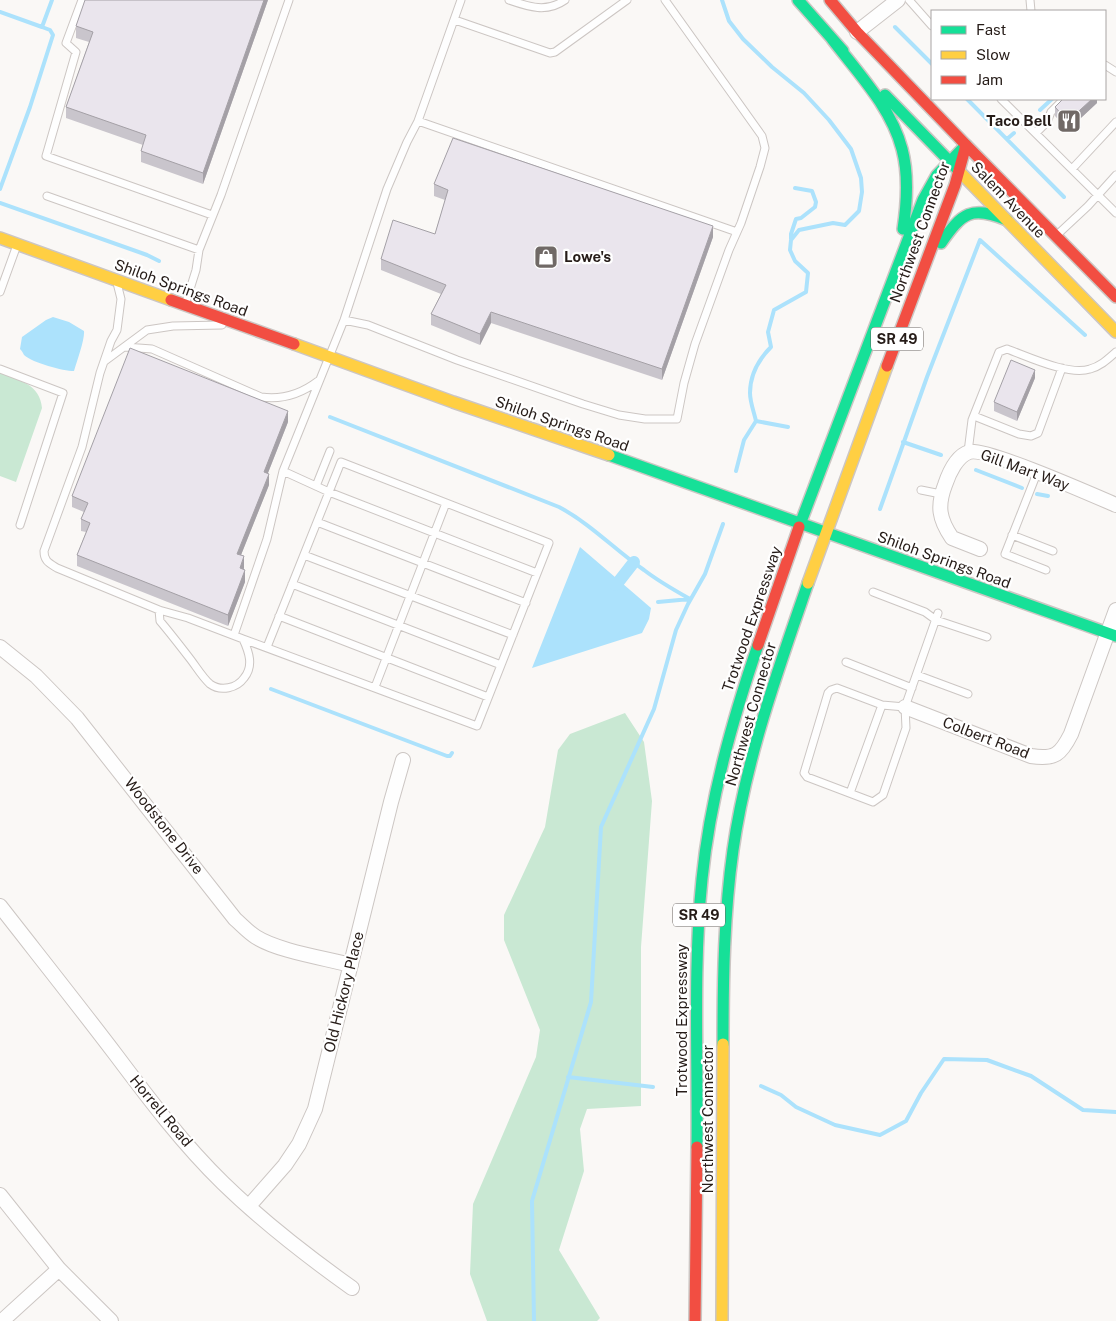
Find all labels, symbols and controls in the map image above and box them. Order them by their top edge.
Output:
legend [931,10,1106,100]
text: Fast [976,21,1006,38]
text: Slow [976,46,1011,63]
text: Jam [976,71,1003,88]
restaurant icon: Taco Bell [1056,108,1082,134]
place label: Taco Bell [986,112,1052,129]
street label: Salem Avenue [968,158,1049,241]
street label: Northwest Connector [886,159,953,305]
shop icon: Lowe's [533,244,559,270]
place label: Lowe's [564,248,611,265]
street label: Shiloh Springs Road [112,256,250,320]
road number: SR 49 [871,328,923,350]
street label: Shiloh Springs Road [493,393,631,454]
street label: Gill Mart Way [978,446,1072,493]
street label: Shiloh Springs Road [875,528,1013,592]
street label: Trotwood Expressway [719,544,784,694]
street label: Northwest Connector [722,640,779,788]
street label: Colbert Road [940,713,1032,762]
street label: Woodstone Drive [121,774,207,877]
road number: SR 49 [673,904,725,926]
street label: Old Hickory Place [320,930,367,1054]
street label: Trotwood Expressway [673,944,690,1096]
street label: Northwest Connector [699,1044,716,1193]
street label: Horrell Road [127,1072,196,1150]

